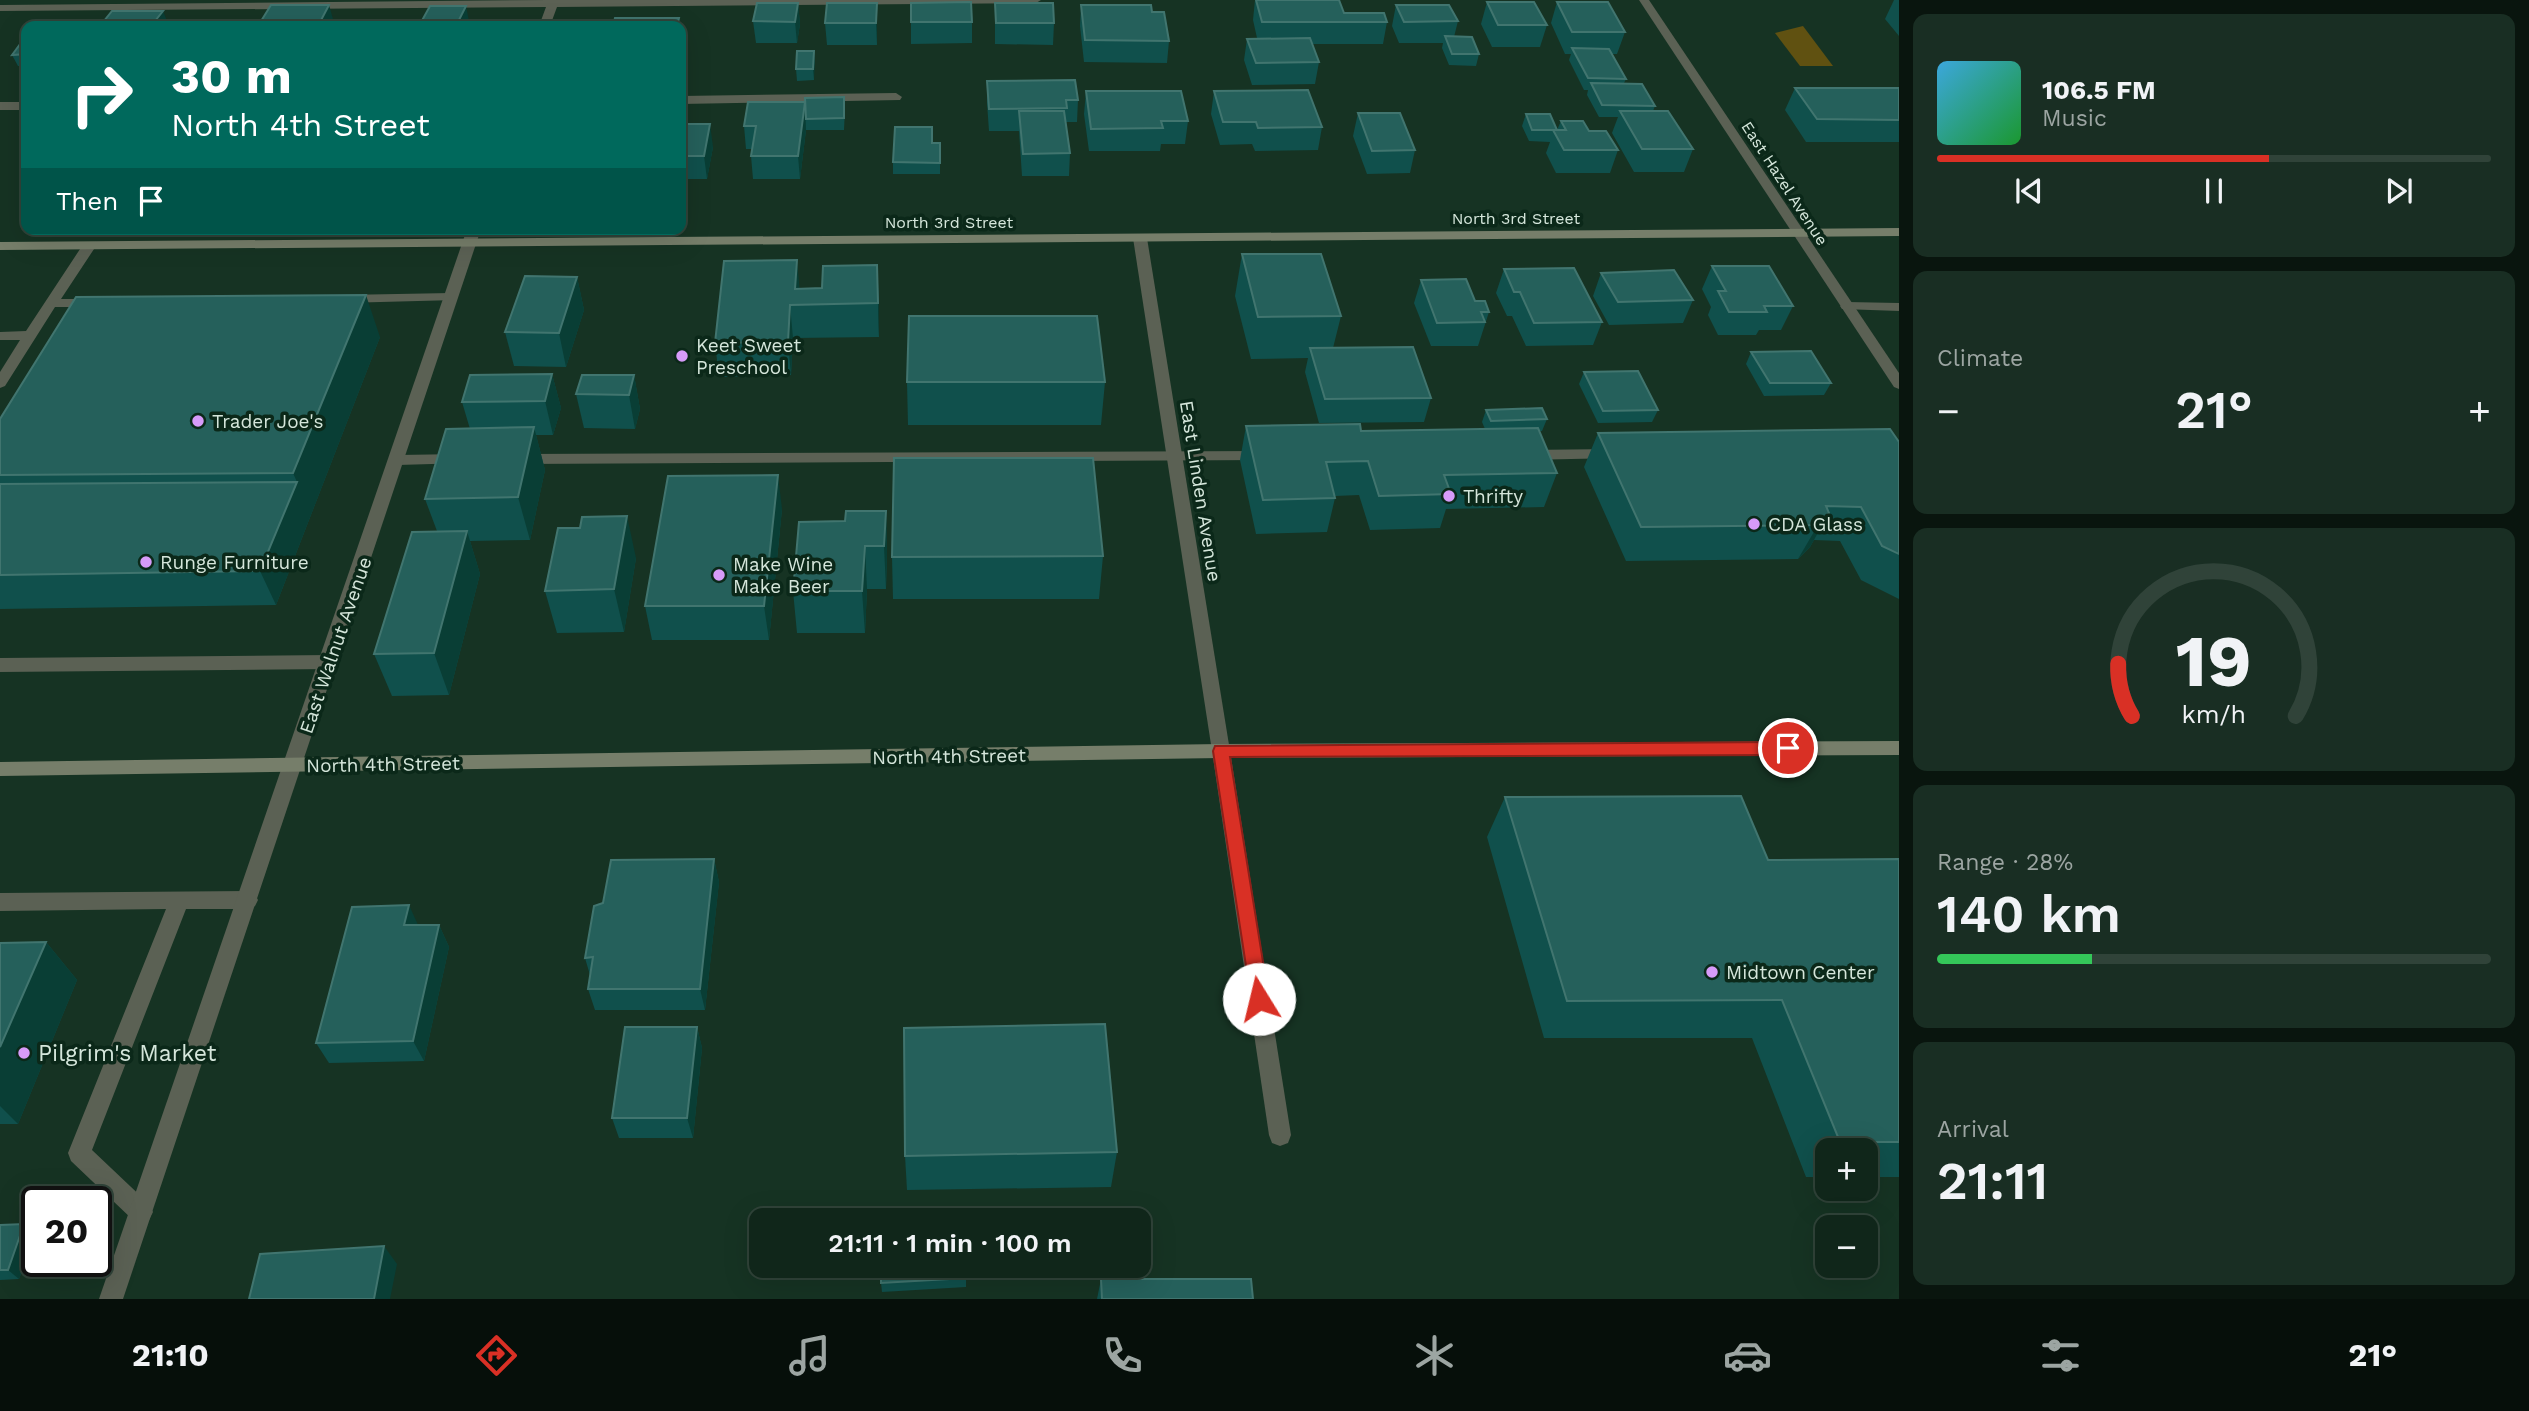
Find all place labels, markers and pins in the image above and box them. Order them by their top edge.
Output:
place label: Keet Sweet Preschool [696,334,801,379]
marker: Keet Sweet Preschool [674,348,690,364]
place label: Trader Joe's [212,410,324,433]
marker: Trader Joe's [190,413,206,429]
place label: Thrifty [1463,485,1523,508]
marker: Thrifty [1441,488,1457,504]
place label: CDA Glass [1768,513,1863,536]
marker: CDA Glass [1746,516,1762,532]
place label: Runge Furniture [160,551,309,574]
place label: Make Wine Make Beer [733,553,833,598]
marker: Runge Furniture [138,554,154,570]
marker: Make Wine Make Beer [711,567,727,583]
pin [1758,718,1818,778]
place label: Midtown Center [1726,961,1875,984]
marker: Midtown Center [1704,964,1720,980]
place label: Pilgrim's Market [38,1040,217,1067]
marker: Pilgrim's Market [16,1045,32,1061]

